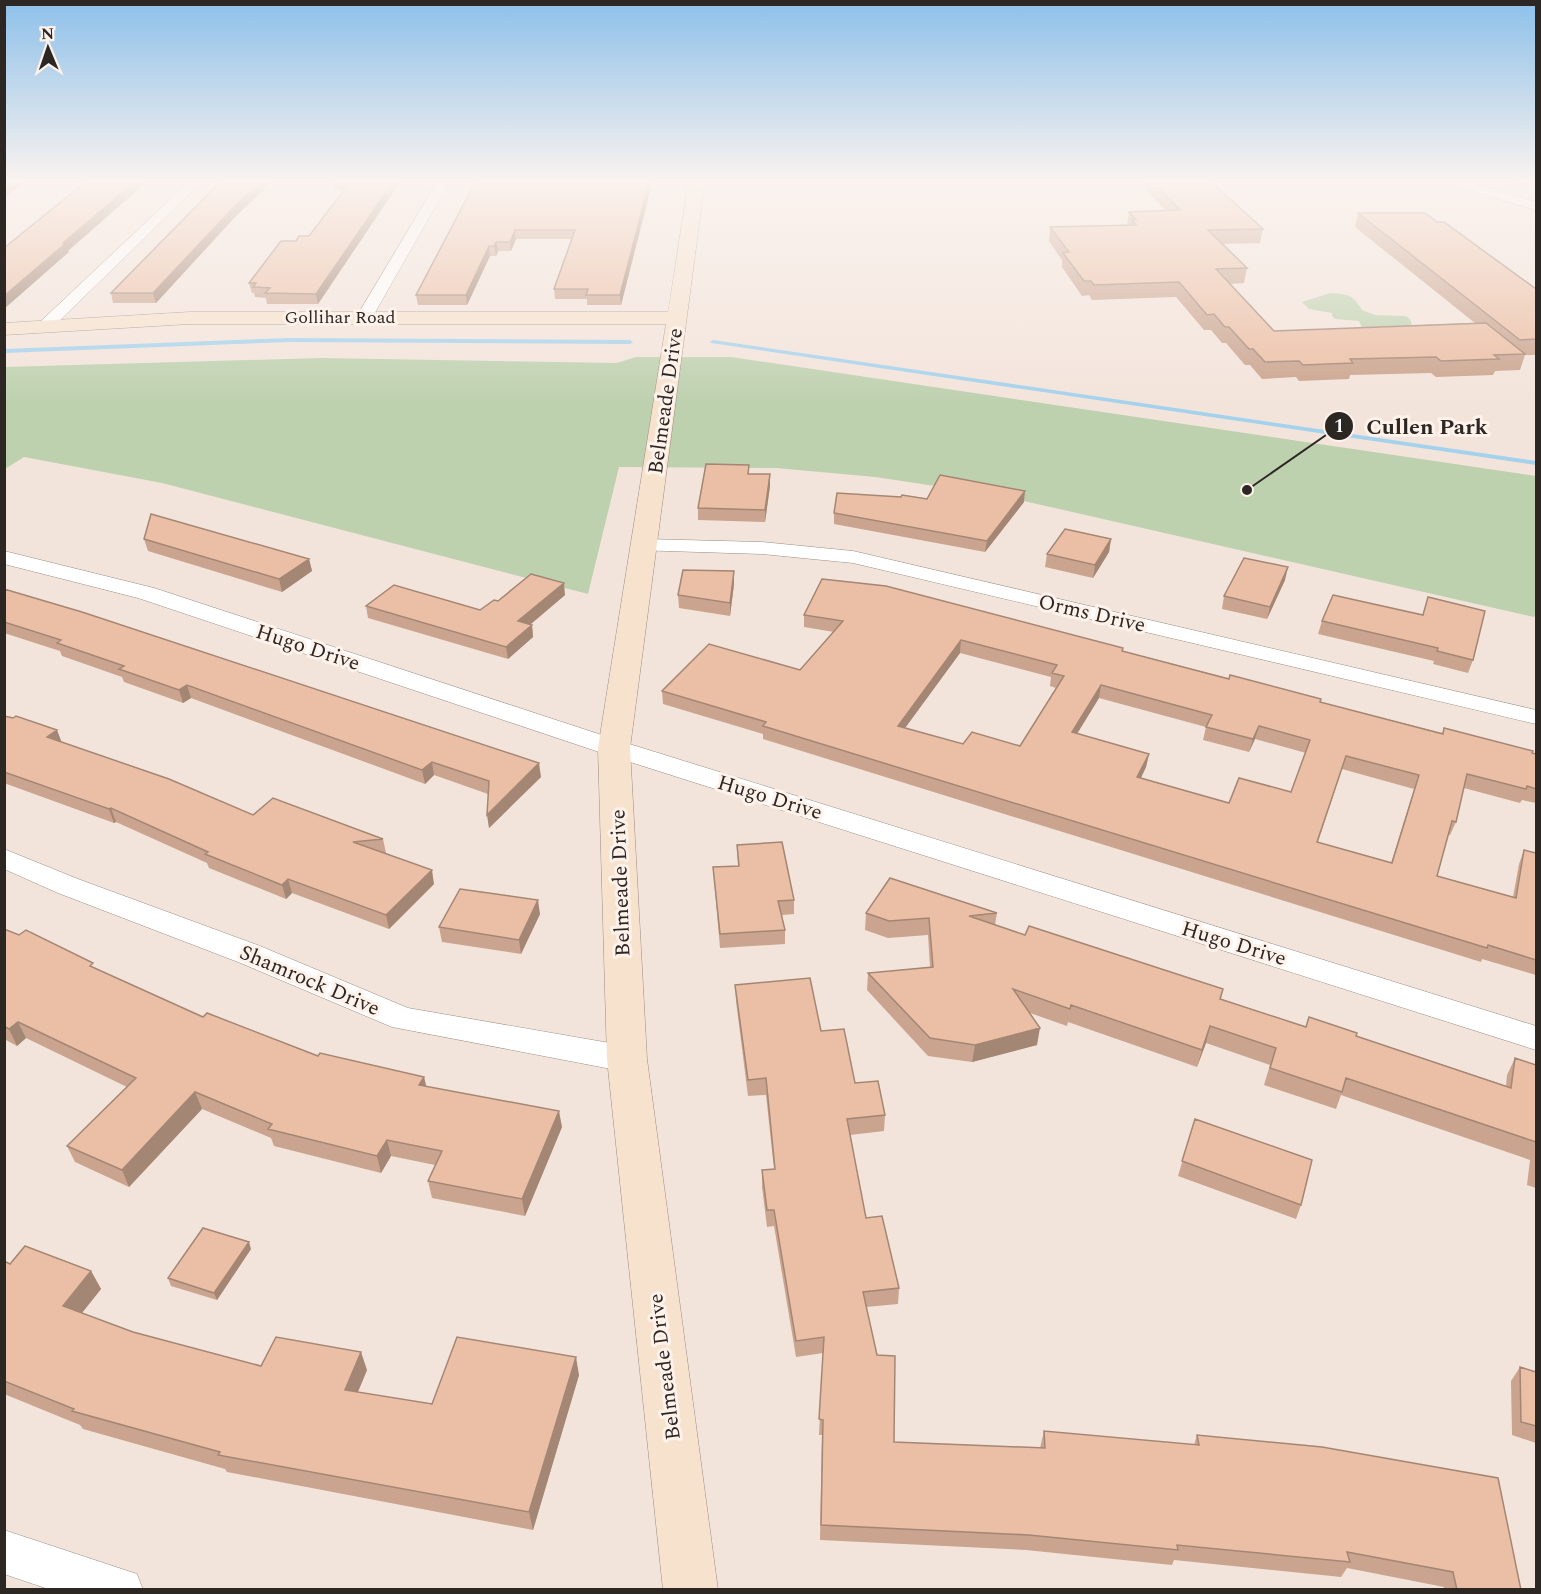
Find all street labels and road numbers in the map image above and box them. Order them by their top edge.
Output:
street label: Gollihar Road [284,304,396,331]
street label: Belmeade Drive [640,326,692,476]
street label: Orms Drive [1035,586,1149,642]
street label: Hugo Drive [251,616,364,680]
street label: Hugo Drive [713,767,826,829]
street label: Belmeade Drive [602,809,640,957]
street label: Hugo Drive [1177,913,1290,975]
street label: Shamrock Drive [234,937,385,1025]
street label: Belmeade Drive [640,1292,690,1442]

